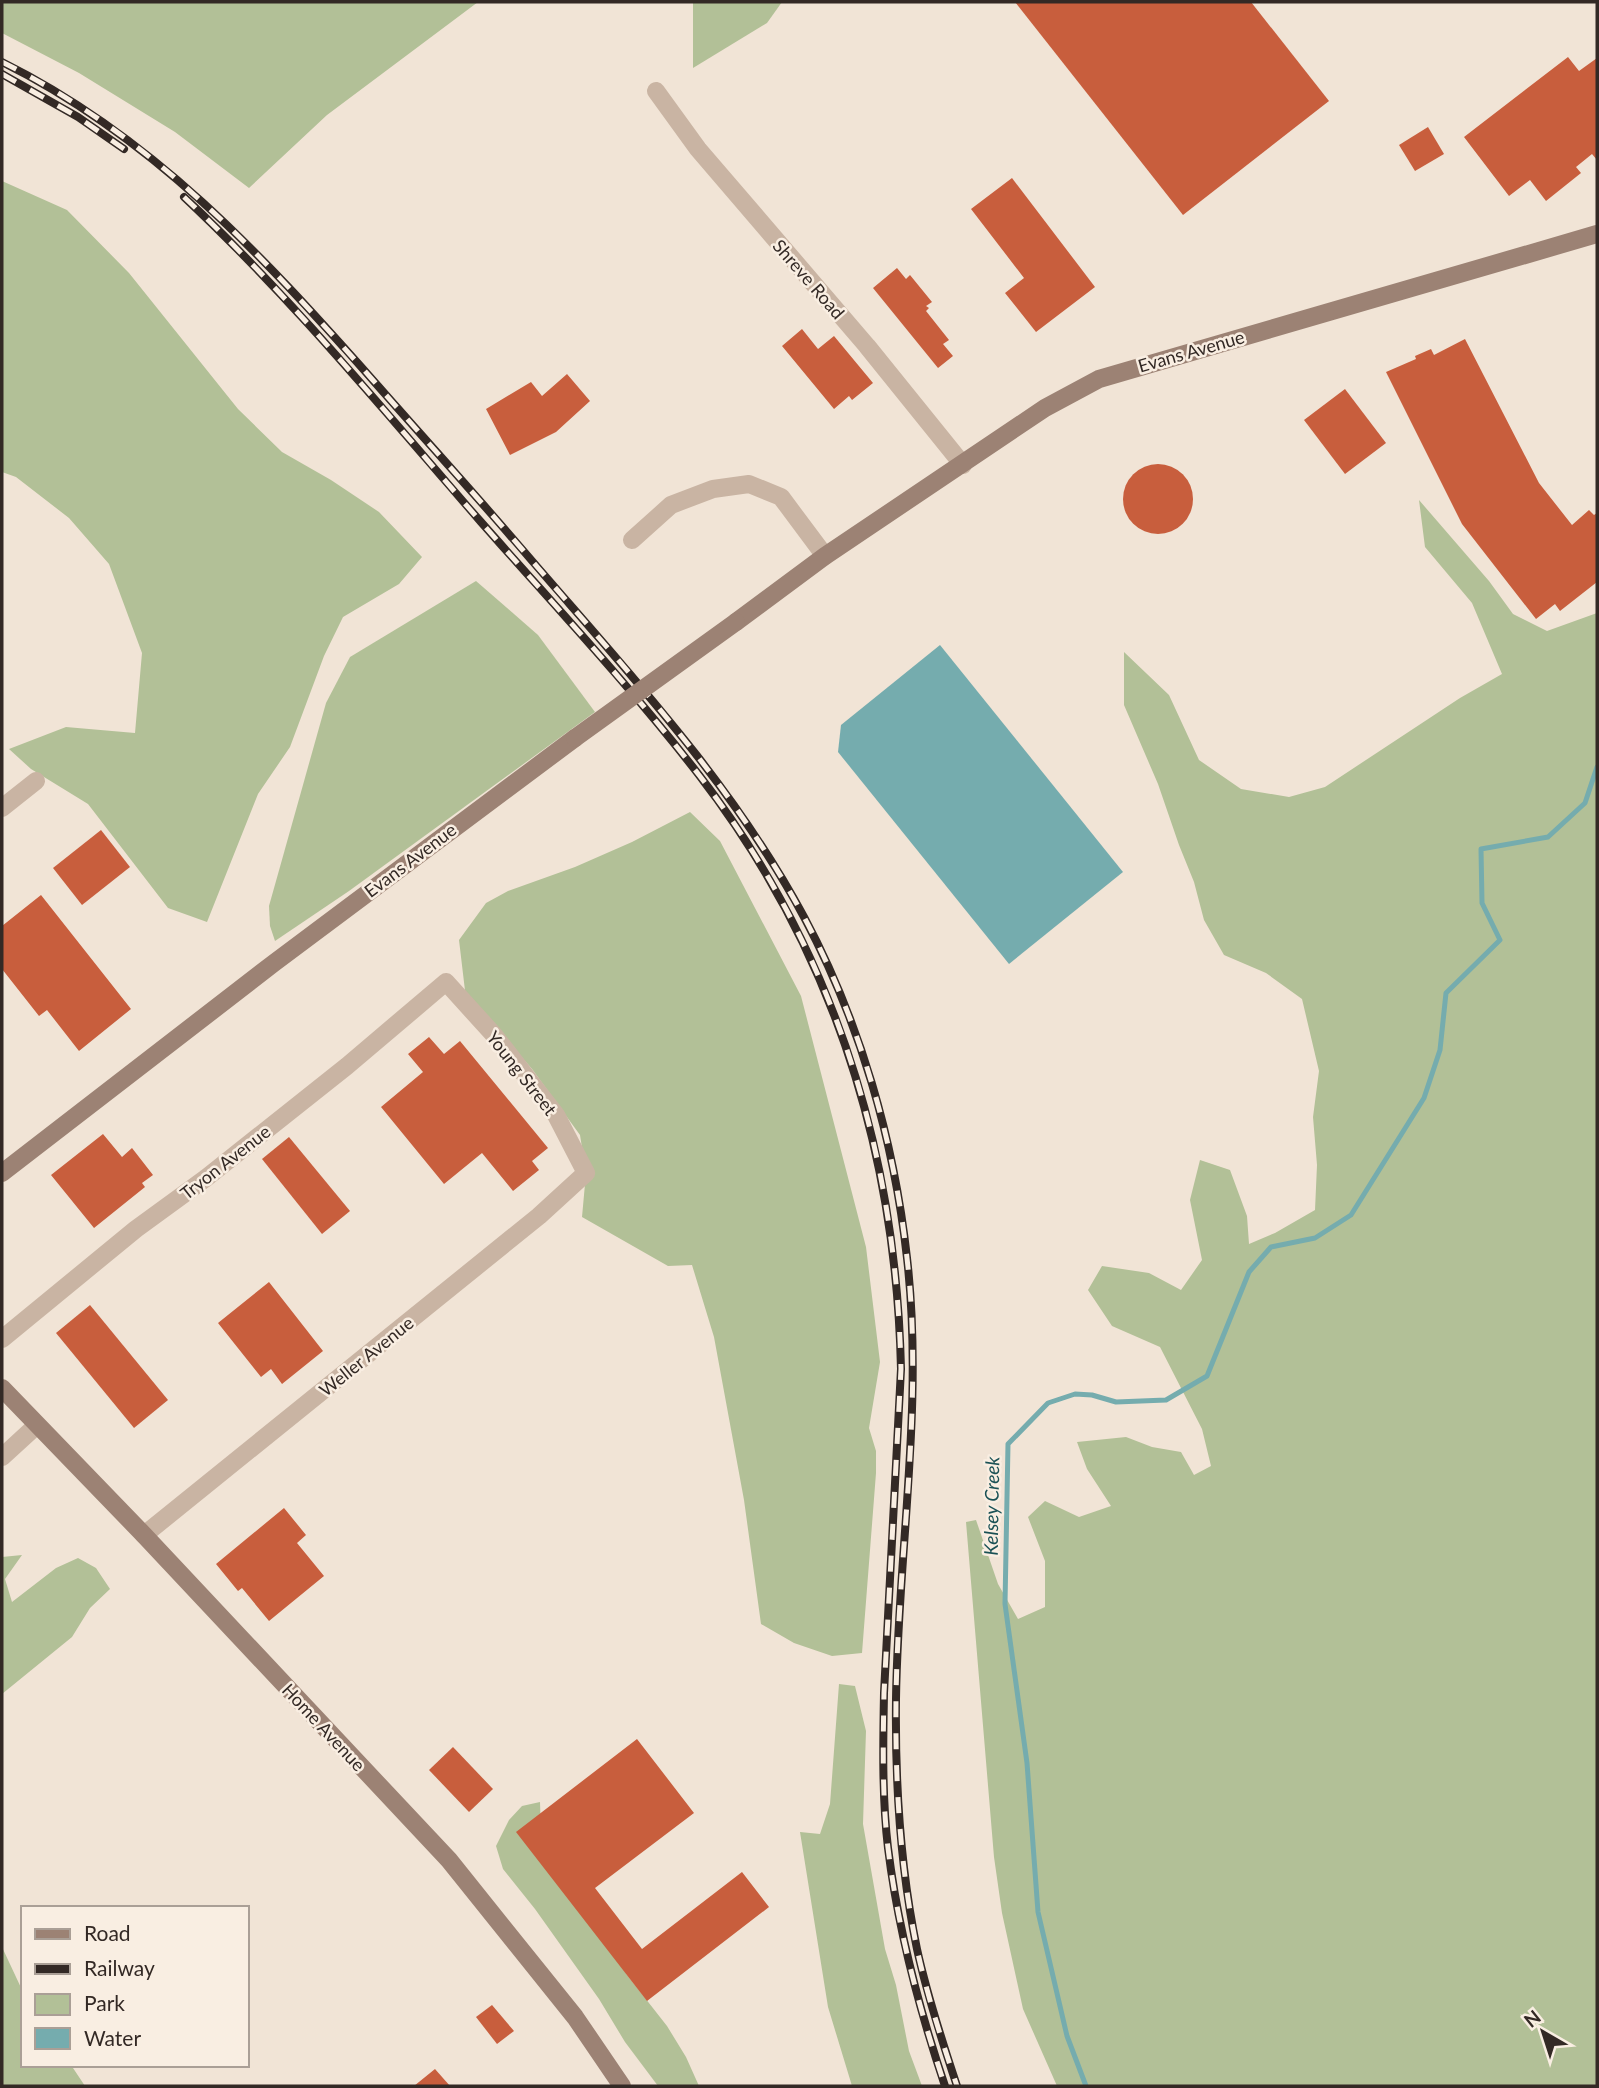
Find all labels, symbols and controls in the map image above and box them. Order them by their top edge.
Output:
street label: Shreve Road [768,235,850,323]
street label: Evans Avenue [1135,325,1247,377]
street label: Evans Avenue [360,818,460,902]
street label: Young Street [482,1026,562,1120]
street label: Tryon Avenue [176,1120,274,1204]
street label: Weller Avenue [314,1311,418,1401]
water label: Kelsey Creek [979,1455,1003,1556]
street label: Home Avenue [278,1679,370,1775]
legend [21,1906,248,2067]
text: Road [84,1920,131,1945]
text: Railway [84,1955,155,1980]
text: Park [84,1990,125,2015]
north arrow [1508,1997,1578,2067]
text: N [1519,2005,1545,2032]
text: Water [84,2025,141,2050]

